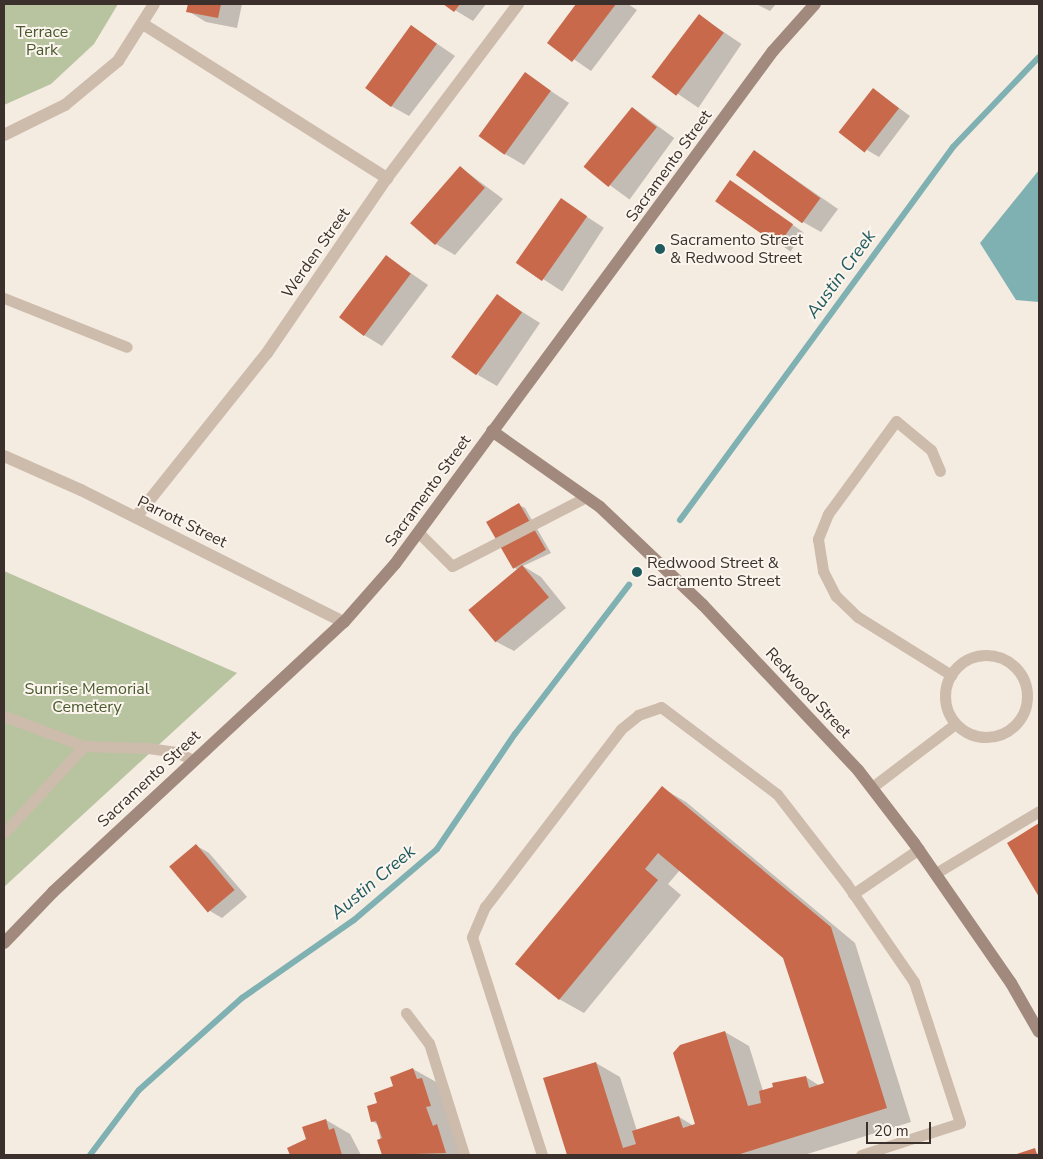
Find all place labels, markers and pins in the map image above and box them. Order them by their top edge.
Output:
place label: Sacramento Street & Redwood Street [670,230,803,268]
marker: Sacramento Street & Redwood Street [654,243,666,255]
place label: Redwood Street & Sacramento Street [647,553,780,591]
marker: Redwood Street & Sacramento Street [631,566,643,578]

